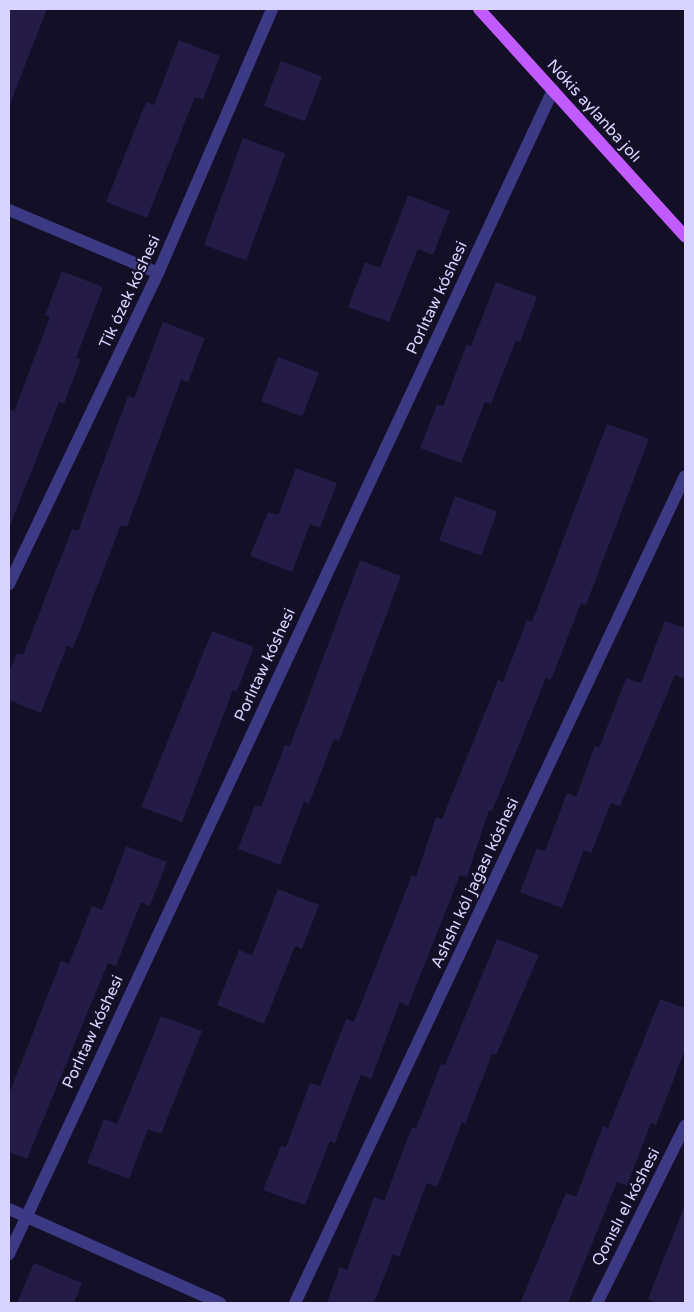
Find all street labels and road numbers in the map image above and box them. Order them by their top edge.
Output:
street label: Nókis aylanba jolı [543,56,645,166]
street label: Tik ózek kóshesi [95,232,165,352]
street label: Porlıtaw kóshesi [402,238,472,358]
street label: Porlıtaw kóshesi [230,605,300,725]
street label: Ashshı kól jaǵası kóshesi [427,795,523,971]
street label: Porlıtaw kóshesi [58,972,128,1092]
street label: Qonıslı el kóshesi [588,1145,664,1269]

